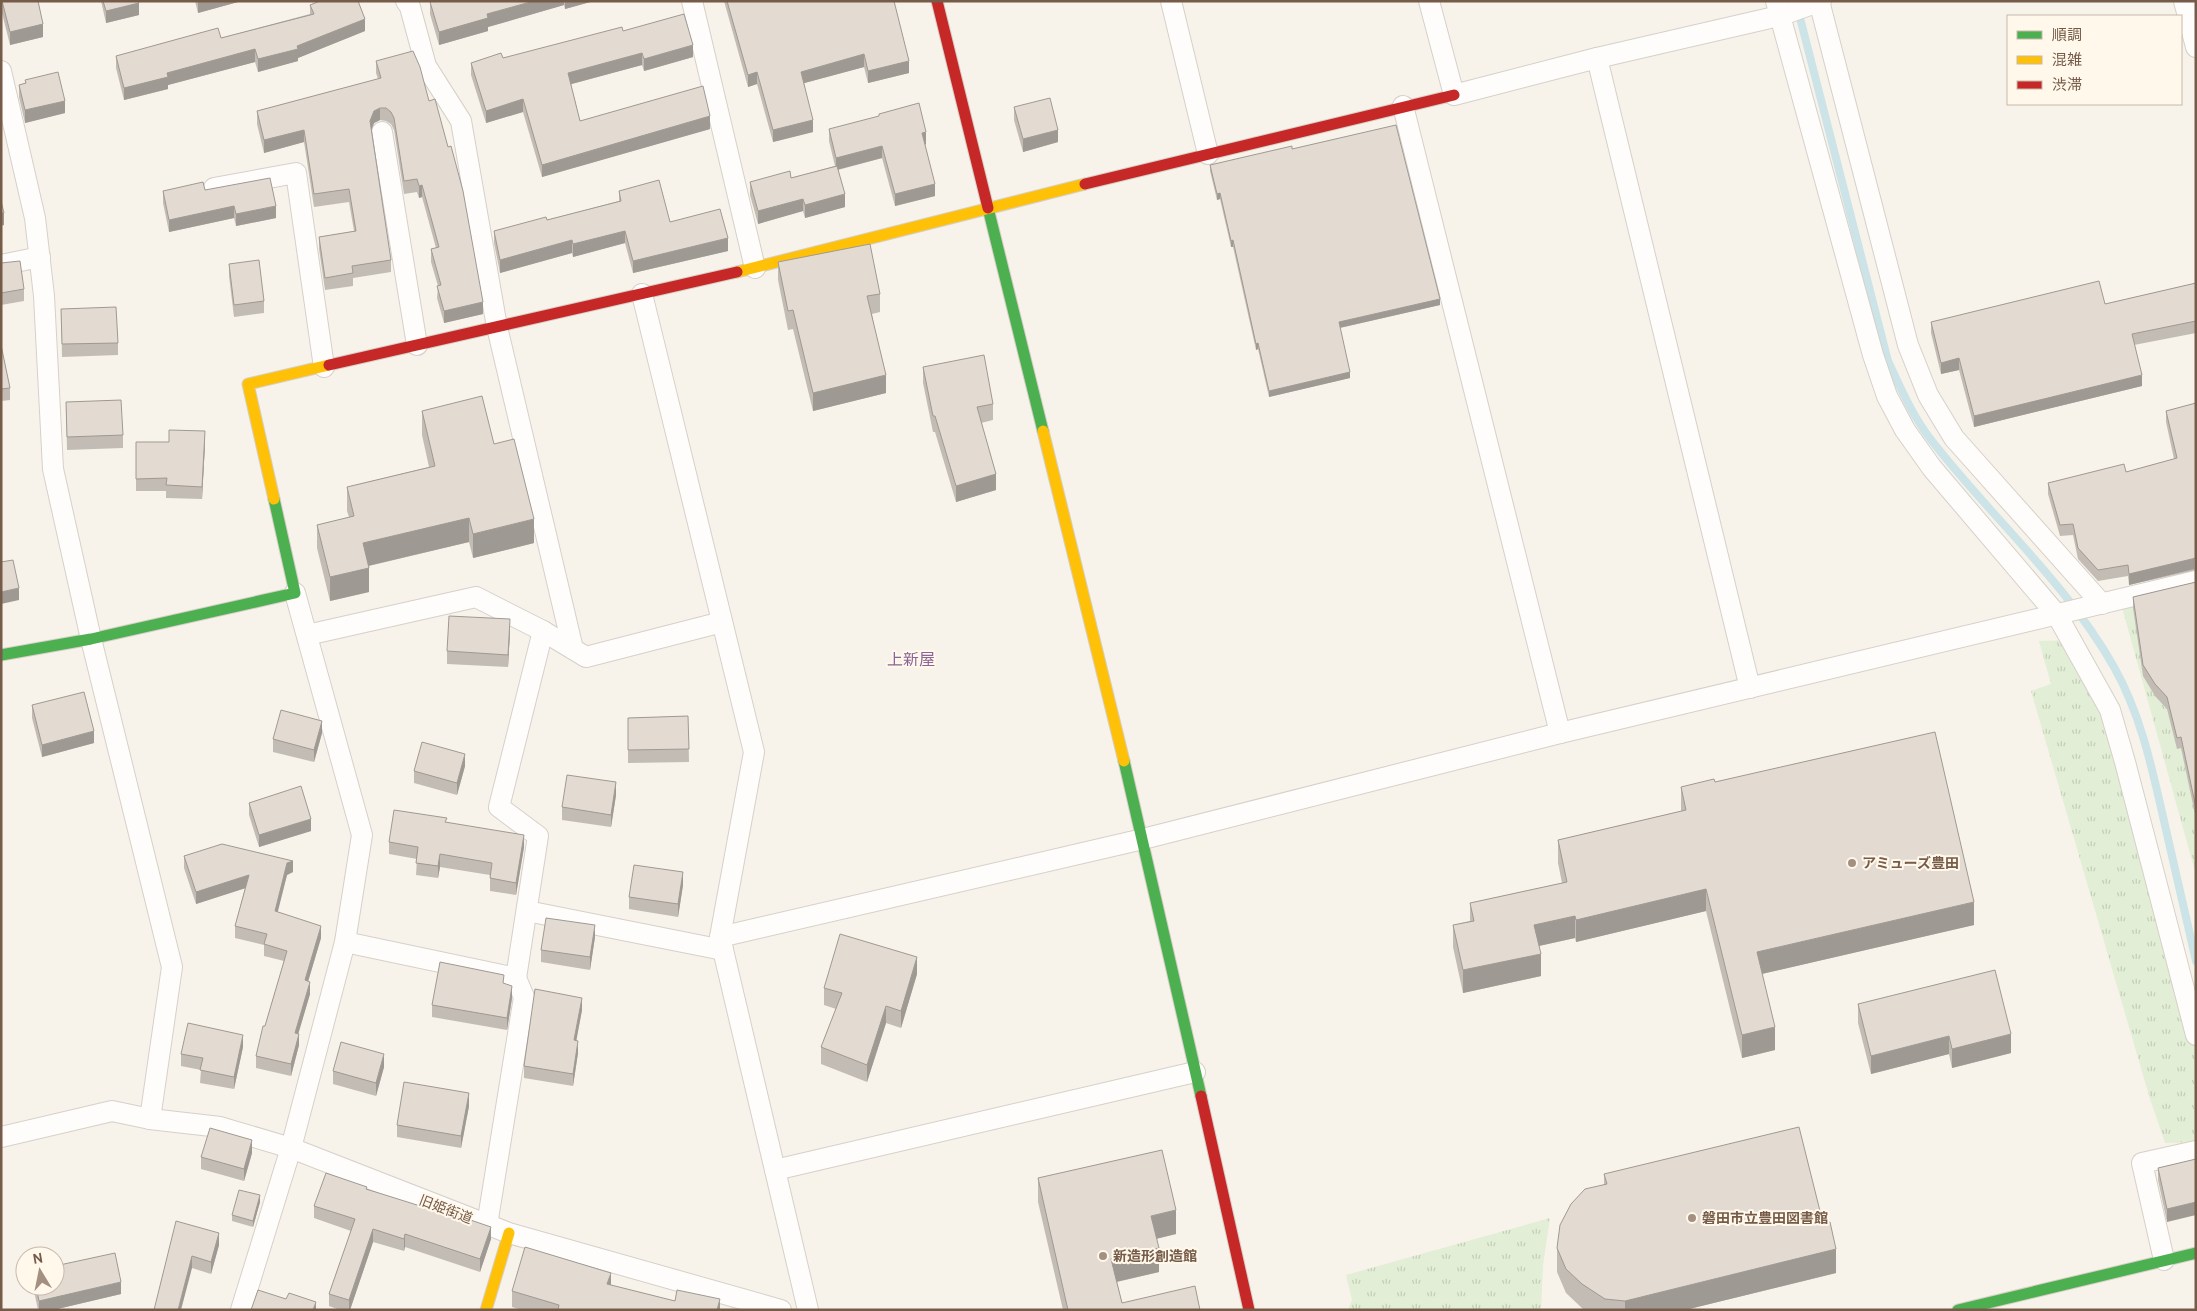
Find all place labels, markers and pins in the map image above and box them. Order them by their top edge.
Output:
place label: アミューズ豊田 [1862,854,1959,872]
marker: アミューズ豊田 [1846,857,1858,869]
place label: 磐田市立豊田図書館 [1702,1209,1828,1227]
marker: 磐田市立豊田図書館 [1686,1212,1698,1224]
place label: 新造形創造館 [1113,1247,1197,1265]
marker: 新造形創造館 [1097,1250,1109,1262]

